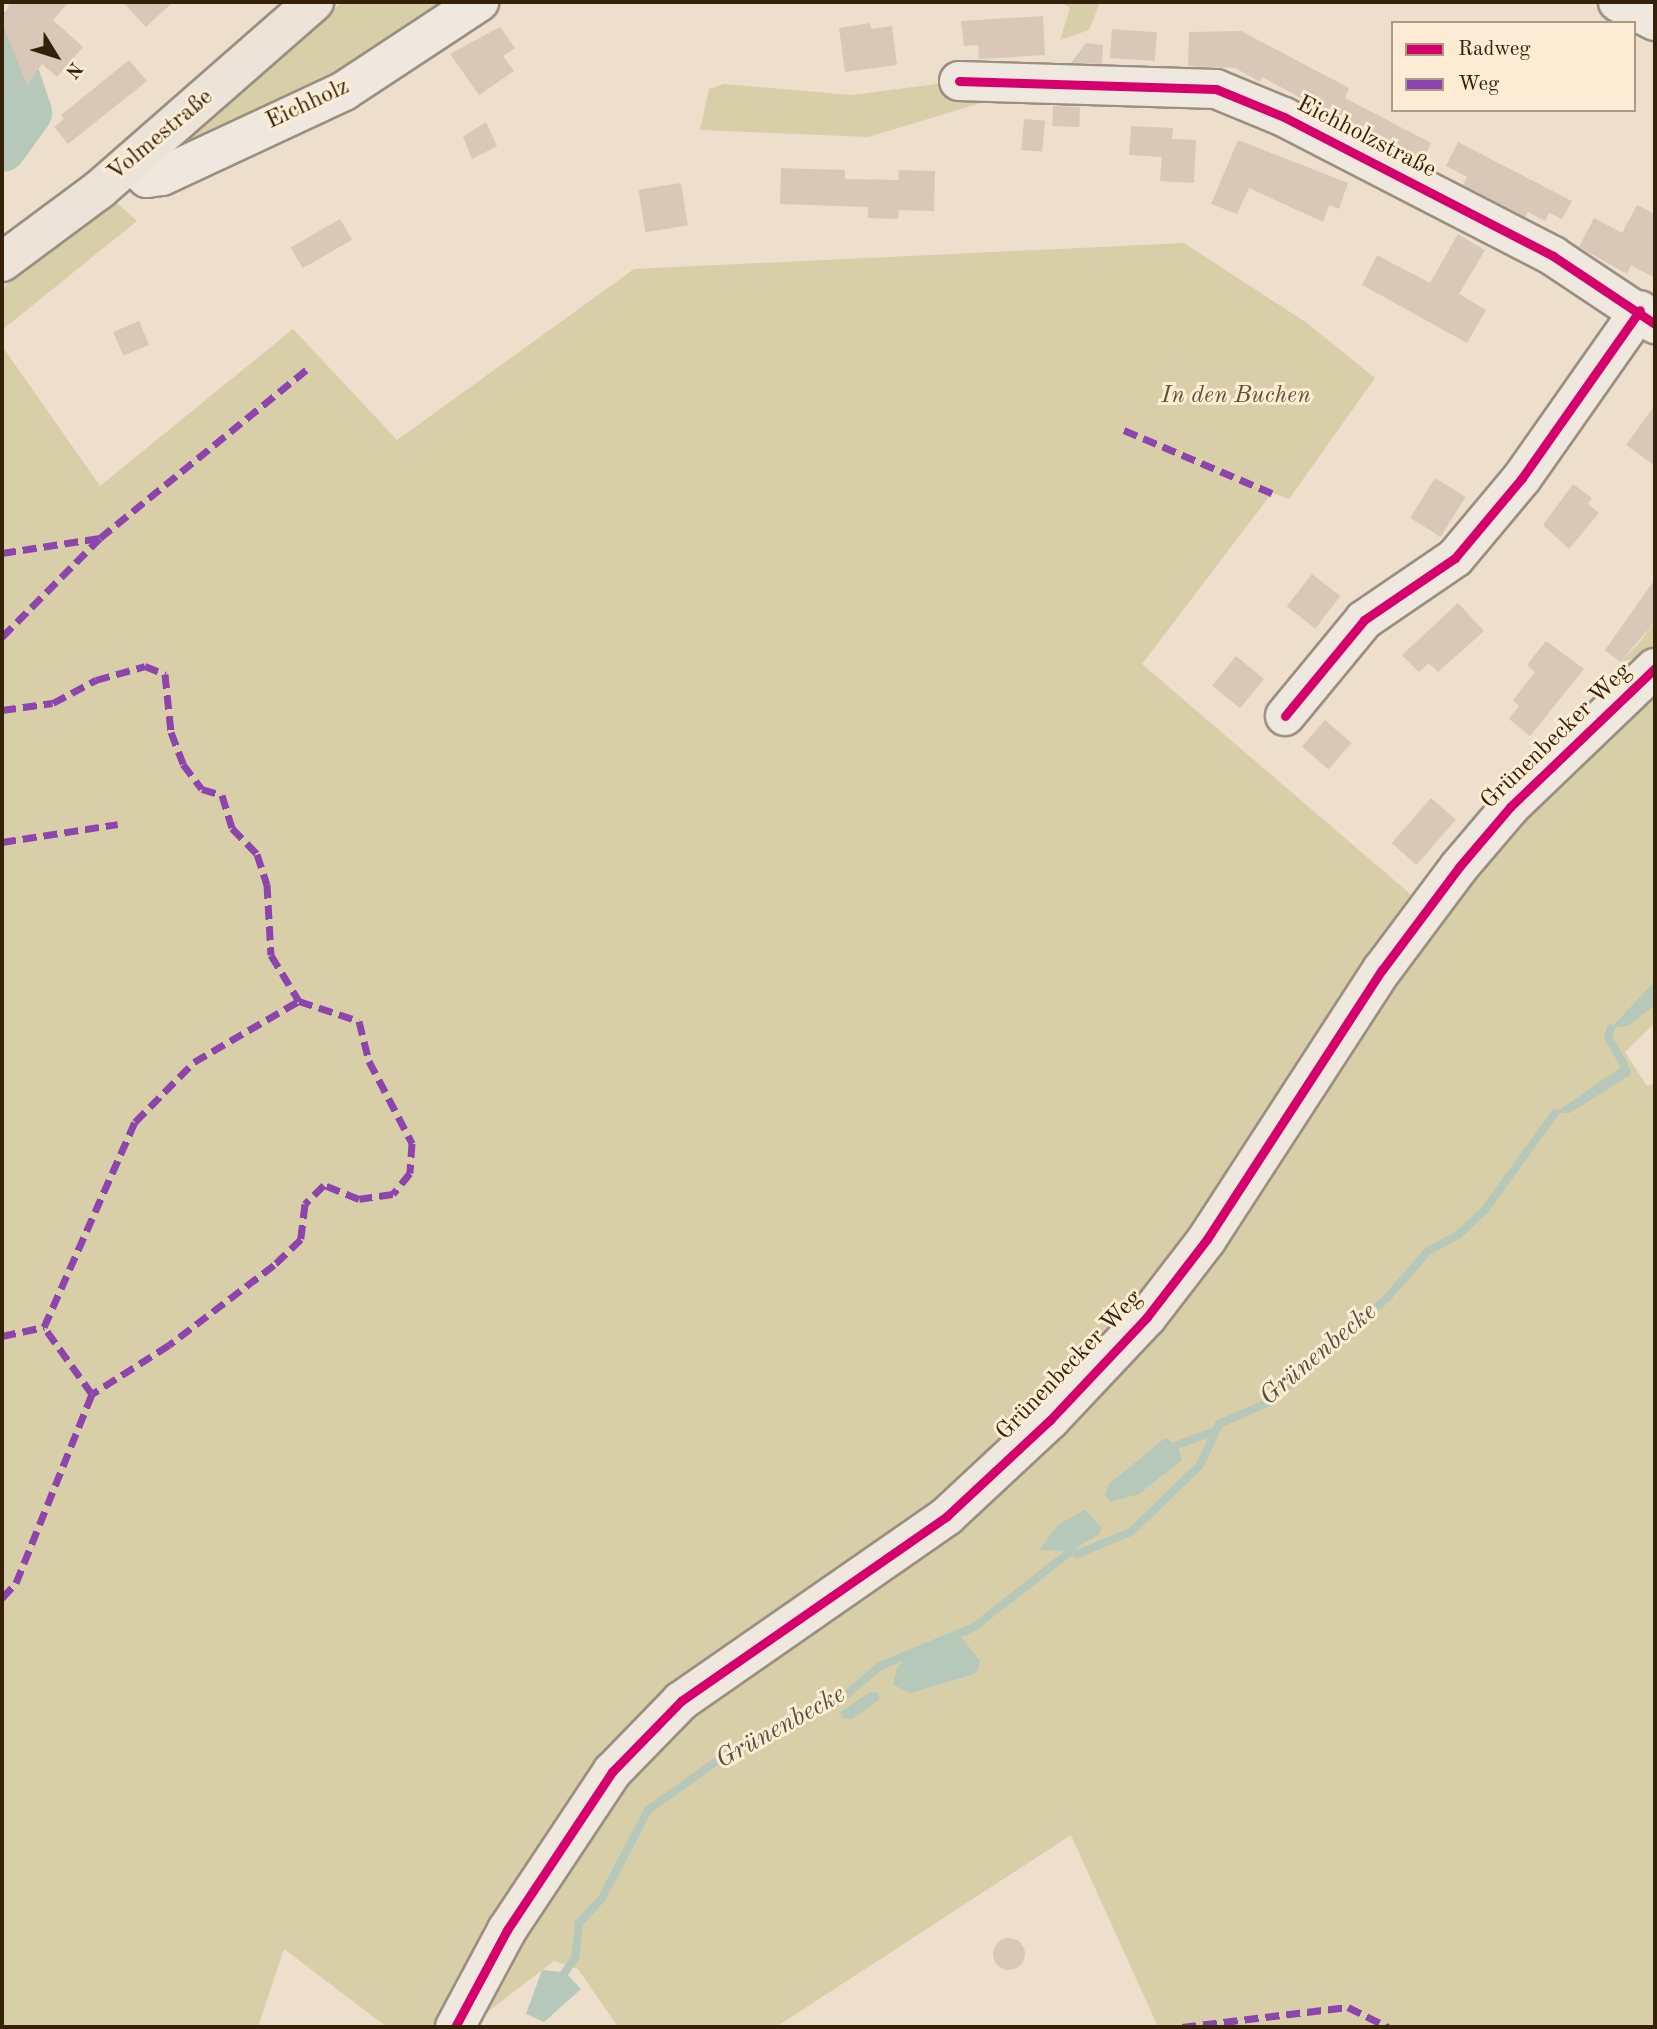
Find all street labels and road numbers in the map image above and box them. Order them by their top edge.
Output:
street label: Eichholz [262,73,354,137]
street label: Volmestraße [102,84,220,188]
street label: Eichholzstraße [1291,90,1441,186]
street label: Grünenbecker Weg [1476,658,1638,816]
street label: Grünenbecker Weg [991,1285,1149,1447]

